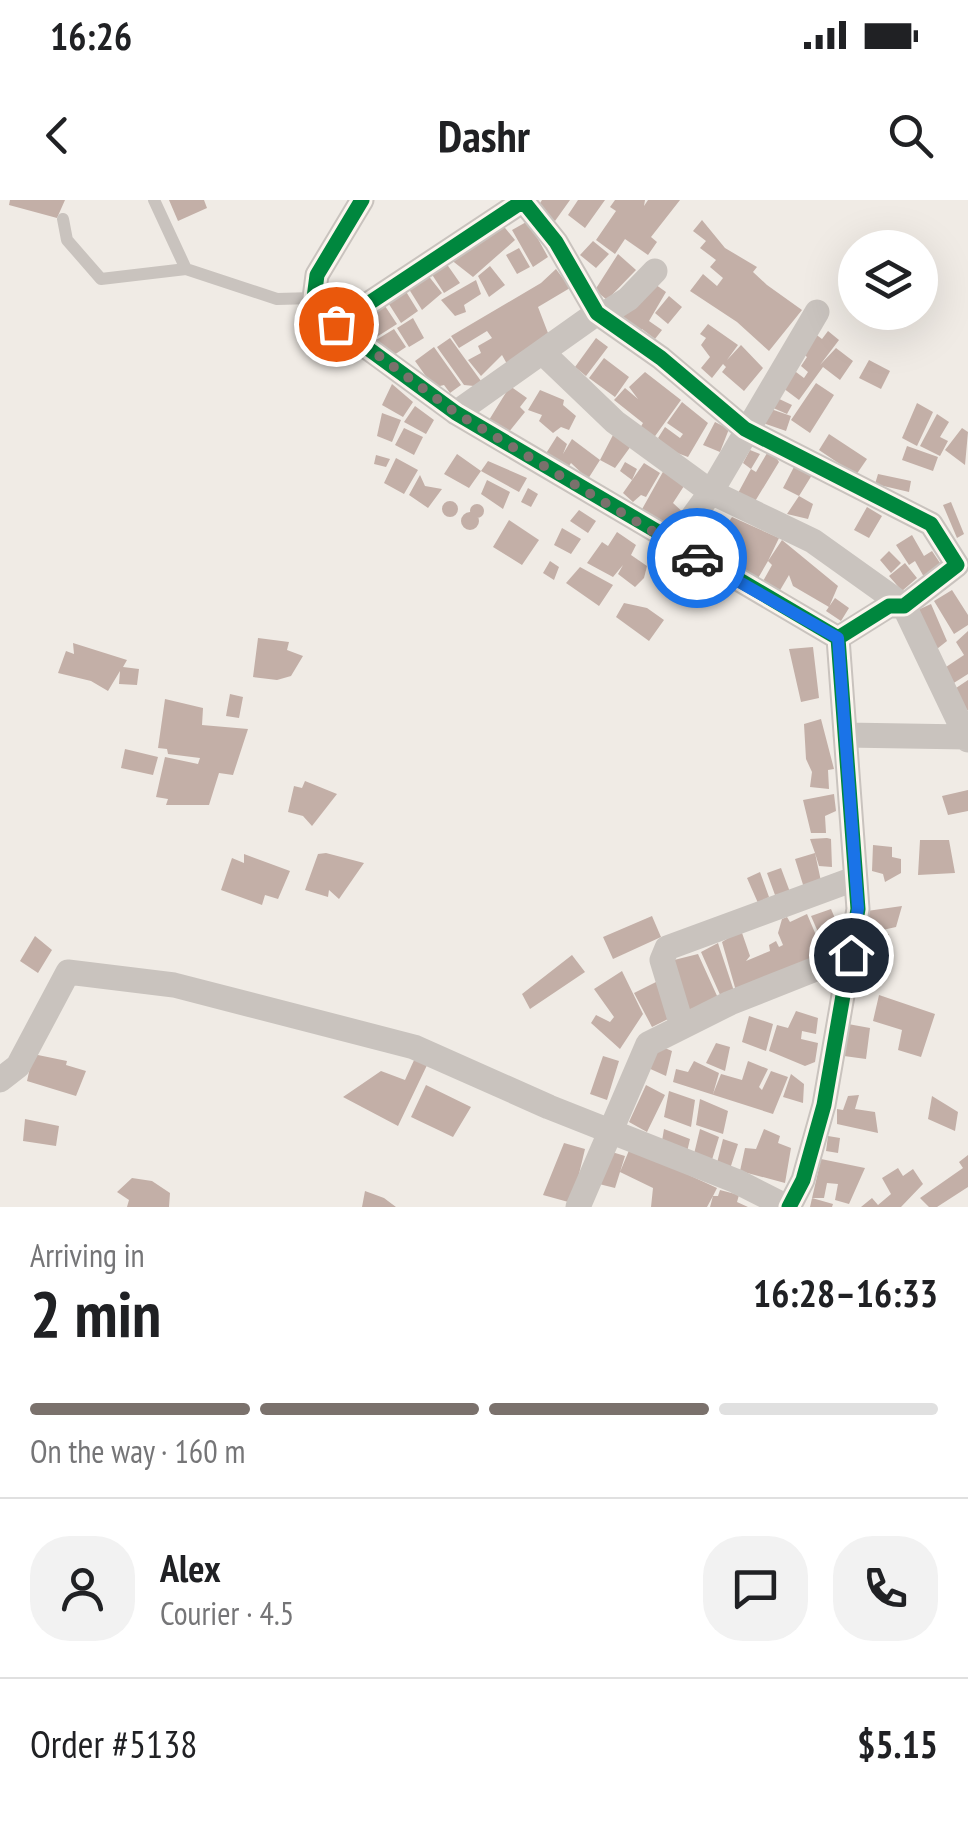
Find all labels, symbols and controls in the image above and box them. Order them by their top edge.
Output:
text: 16:26 [50,11,132,60]
text: Dashr [438,106,530,164]
icon: back [30,108,85,163]
icon: search [883,108,938,163]
map controls [838,230,938,330]
button: layers [838,230,938,330]
pin [294,282,379,367]
icon: bag [309,297,364,352]
courier [647,508,747,608]
icon: car [670,531,725,586]
pin [809,913,894,998]
icon: home [824,928,879,983]
text: Arriving in [30,1234,145,1276]
text: 16:28–16:33 [753,1268,938,1317]
text: 2 min [30,1271,161,1355]
text: On the way · 160 m [30,1430,245,1472]
button: person [30,1536,135,1641]
button: chat [703,1536,808,1641]
button: phone [833,1536,938,1641]
text: Alex [160,1543,221,1592]
text: Courier · 4.5 [160,1592,294,1634]
text: Order #5138 [30,1719,197,1768]
text: $5.15 [857,1719,938,1768]

